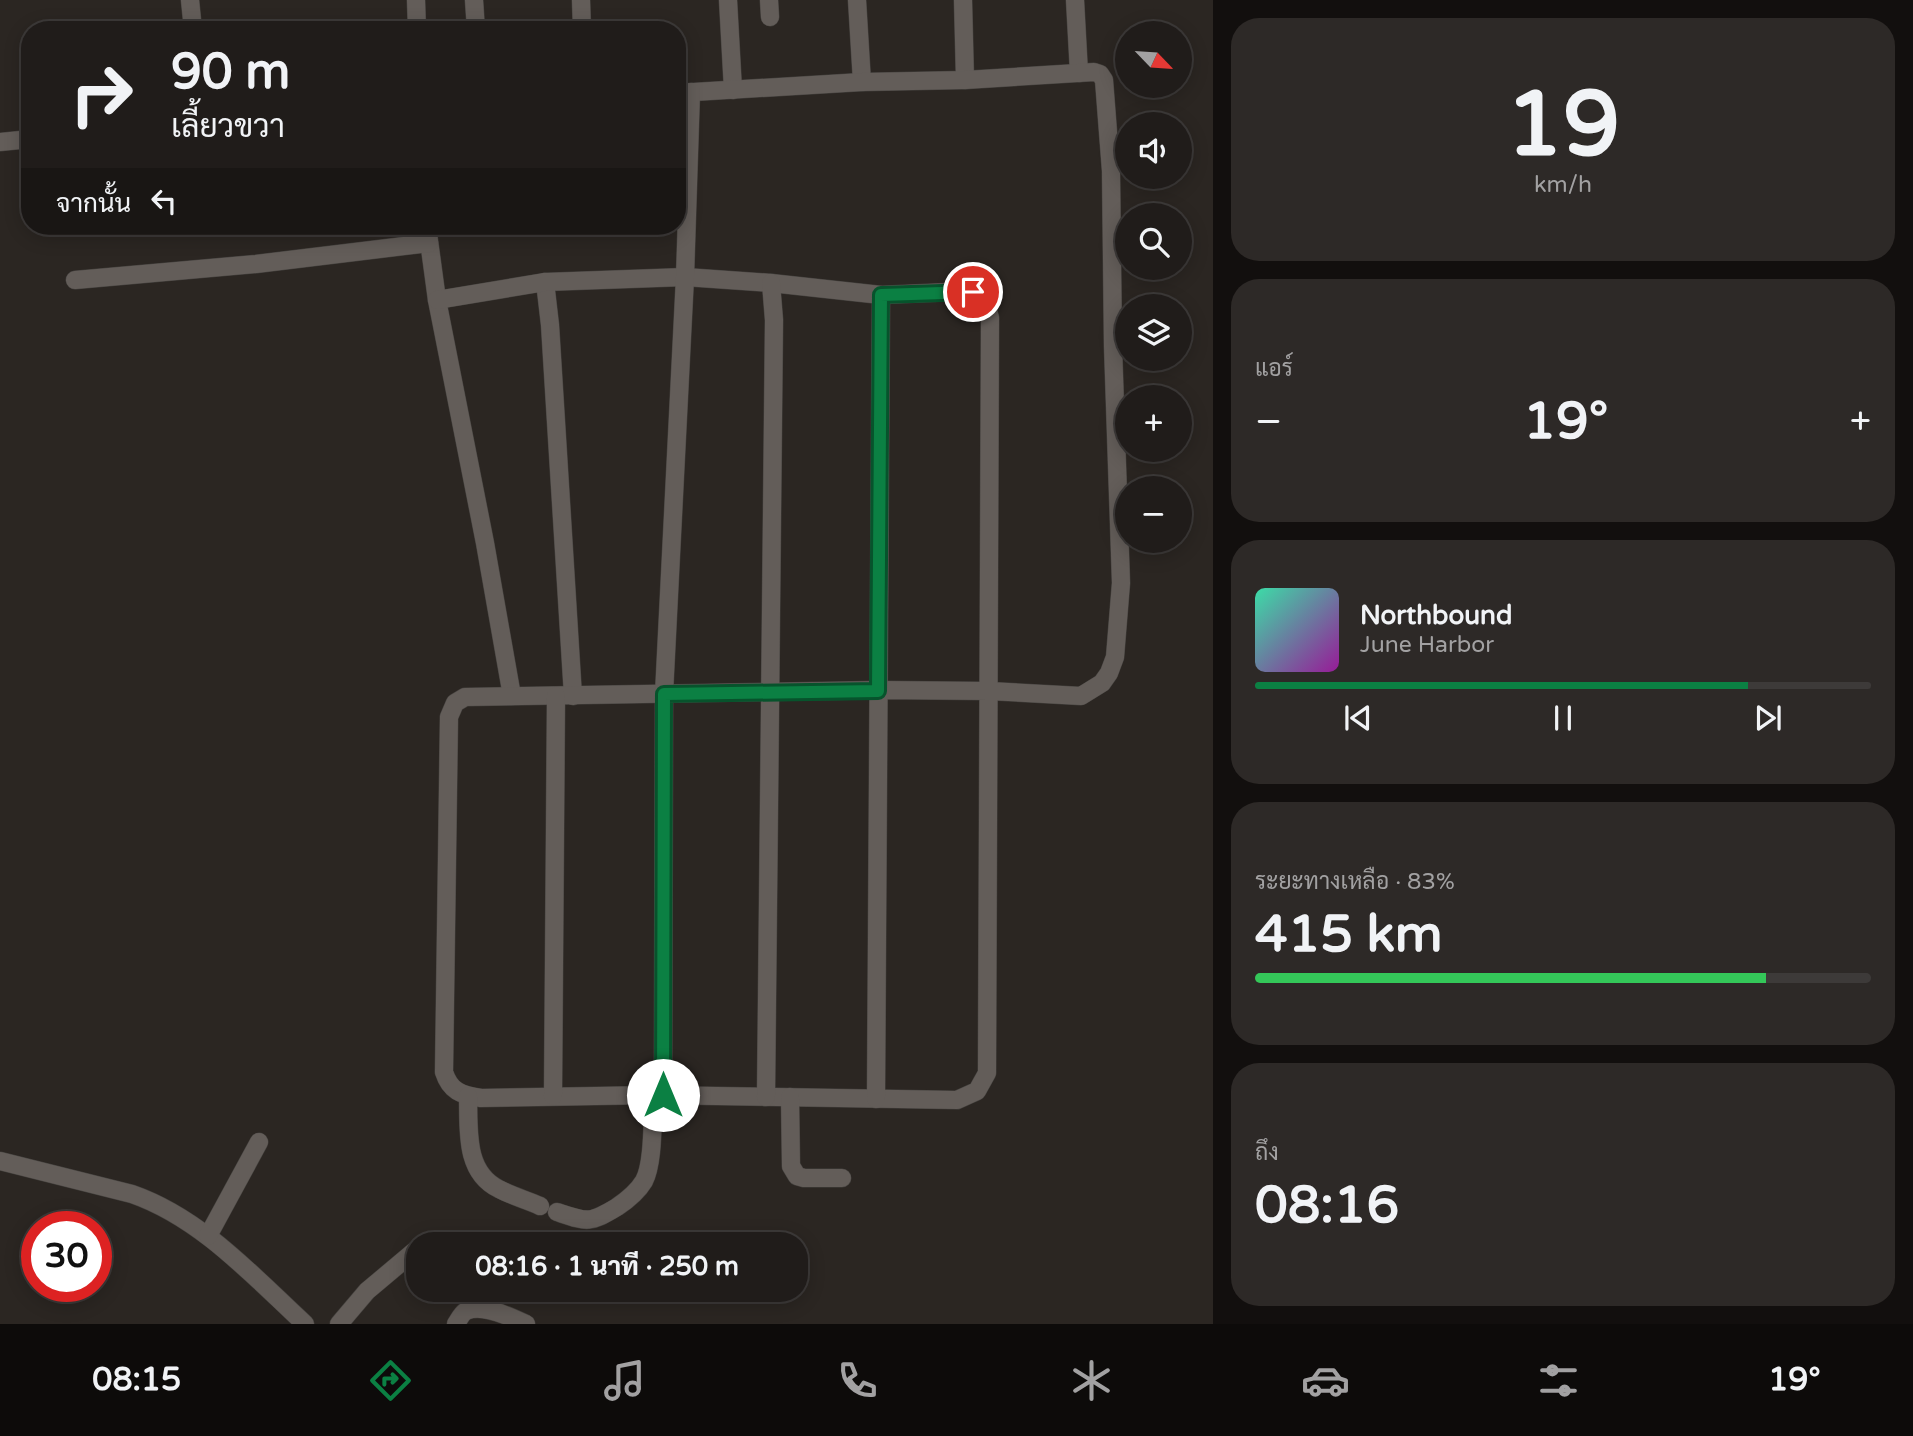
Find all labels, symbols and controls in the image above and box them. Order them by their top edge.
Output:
north arrow [1115,21,1192,98]
map controls [1115,21,1192,553]
text: 90 m [171,43,290,102]
icon: right [56,49,147,140]
text: 19 [1506,70,1620,180]
text: เลี้ยวขวา [171,108,285,146]
button: sound [1115,112,1192,189]
text: km/h [1534,171,1592,199]
icon: left [145,182,183,220]
text: จากนั้น [56,188,131,219]
button: search [1115,203,1192,280]
pin [943,262,1003,322]
icon: arrive [954,273,992,311]
button: layers [1115,294,1192,371]
text: แอร์ [1255,355,1293,383]
button: + [1115,385,1192,462]
text: 19° [1523,390,1608,453]
text: − [1255,399,1282,445]
text: + [1850,399,1871,445]
button: − [1115,476,1192,553]
text: Northbound [1360,600,1512,631]
text: June Harbor [1360,631,1494,659]
icon: previous [1339,699,1377,737]
icon: pause [1544,699,1582,737]
icon: next [1749,699,1787,737]
text: ระยะทางเหลือ · 83% [1255,868,1455,896]
text: 415 km [1255,903,1443,966]
position arrow [626,1058,700,1132]
text: ถึง [1255,1139,1279,1167]
text: 08:16 [1255,1174,1399,1237]
speed limit sign: 30 [21,1211,112,1302]
text: 08:16 · 1 นาที · 250 m [475,1251,739,1282]
icon: directions [366,1356,415,1405]
icon: music [600,1356,649,1405]
icon: phone [833,1356,882,1405]
icon: climate [1067,1356,1116,1405]
icon: car [1301,1356,1350,1405]
icon: filters [1534,1356,1583,1405]
text: 08:15 [92,1361,181,1399]
text: 19° [1768,1361,1821,1399]

